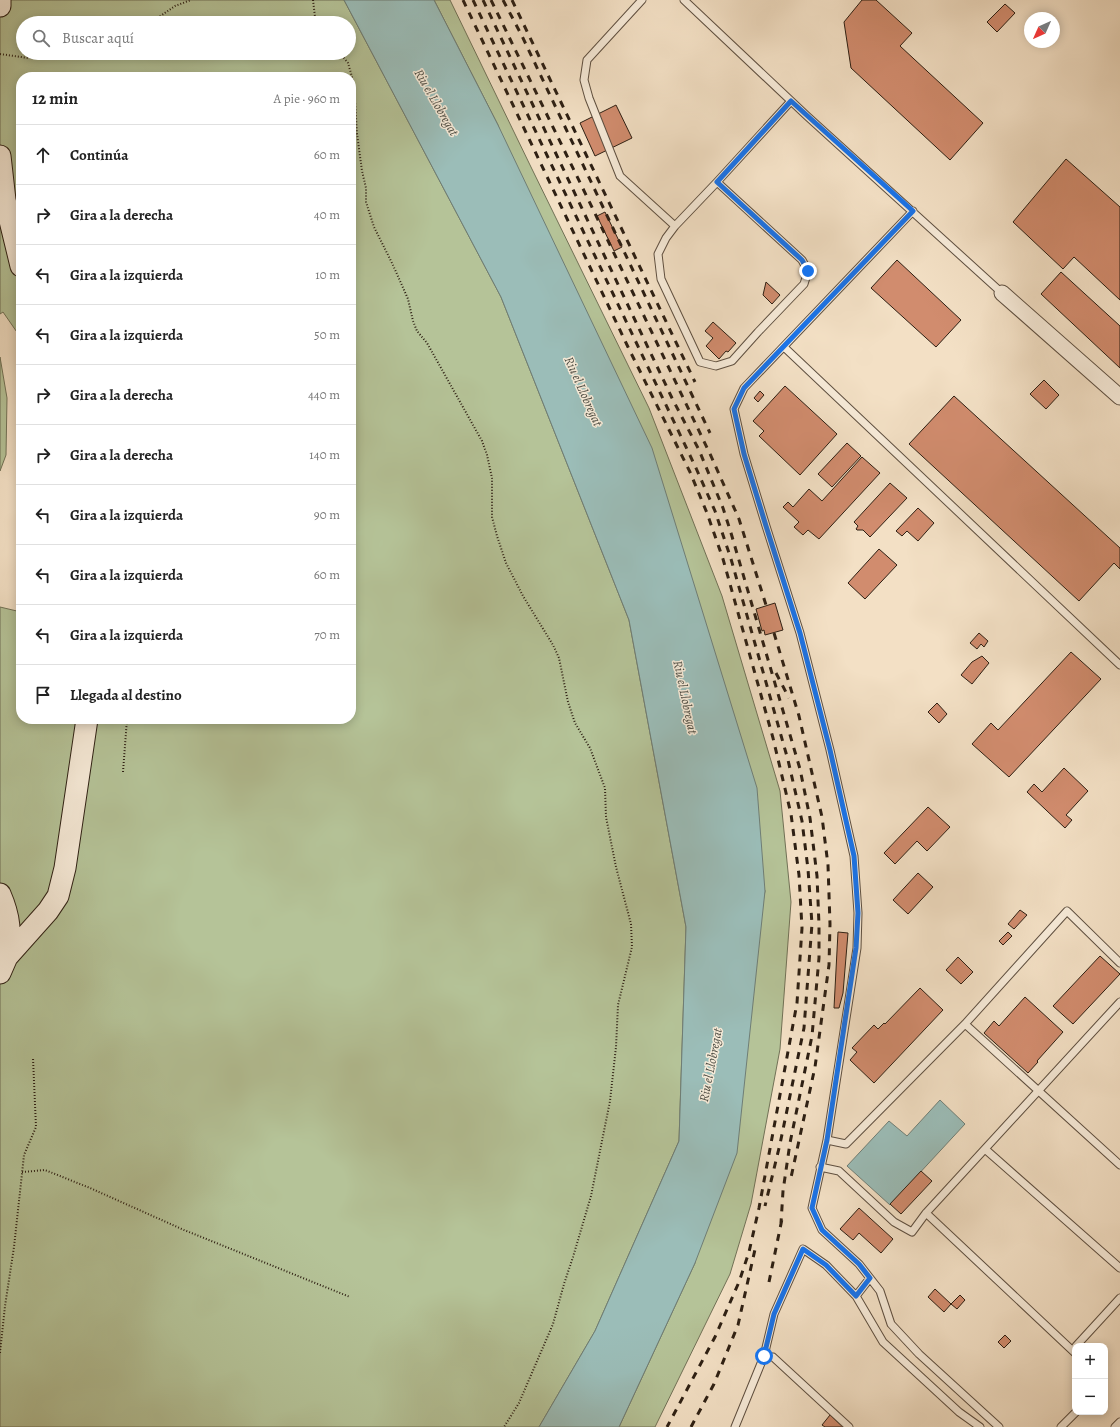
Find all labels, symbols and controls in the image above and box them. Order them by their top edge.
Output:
north arrow [1024,12,1060,48]
search box [16,16,356,60]
icon: search [30,27,52,49]
text: Buscar aquí [62,28,134,48]
water label: Riu el Llobregat [411,66,463,140]
text: 12 min [32,87,78,110]
text: A pie · 960 m [274,90,340,107]
icon: ahead [32,144,54,166]
text: Continúa [70,145,128,165]
text: 60 m [314,146,340,163]
icon: right [32,204,54,226]
text: Gira a la derecha [70,205,173,225]
text: 40 m [314,206,340,223]
route end [799,262,817,280]
icon: left [32,264,54,286]
text: Gira a la izquierda [70,265,183,285]
text: 10 m [315,266,340,283]
icon: left [32,324,54,346]
text: Gira a la izquierda [70,325,183,345]
text: 50 m [314,326,340,343]
water label: Riu el Llobregat [561,354,607,430]
icon: right [32,384,54,406]
text: Gira a la derecha [70,385,173,405]
text: 440 m [308,386,340,403]
icon: right [32,444,54,466]
text: Gira a la derecha [70,445,173,465]
text: 140 m [309,446,340,463]
icon: left [32,504,54,526]
text: Gira a la izquierda [70,505,183,525]
text: 90 m [314,506,340,523]
icon: left [32,564,54,586]
text: Gira a la izquierda [70,565,183,585]
text: 60 m [314,566,340,583]
icon: left [32,624,54,646]
text: Gira a la izquierda [70,625,183,645]
text: 70 m [314,626,340,643]
water label: Riu el Llobregat [669,659,702,737]
icon: arrive [32,684,54,706]
text: Llegada al destino [70,685,182,705]
water label: Riu el Llobregat [695,1026,726,1103]
map controls [1072,1343,1108,1415]
button: + [1072,1343,1108,1379]
route start [755,1347,773,1365]
button: − [1072,1379,1108,1415]

